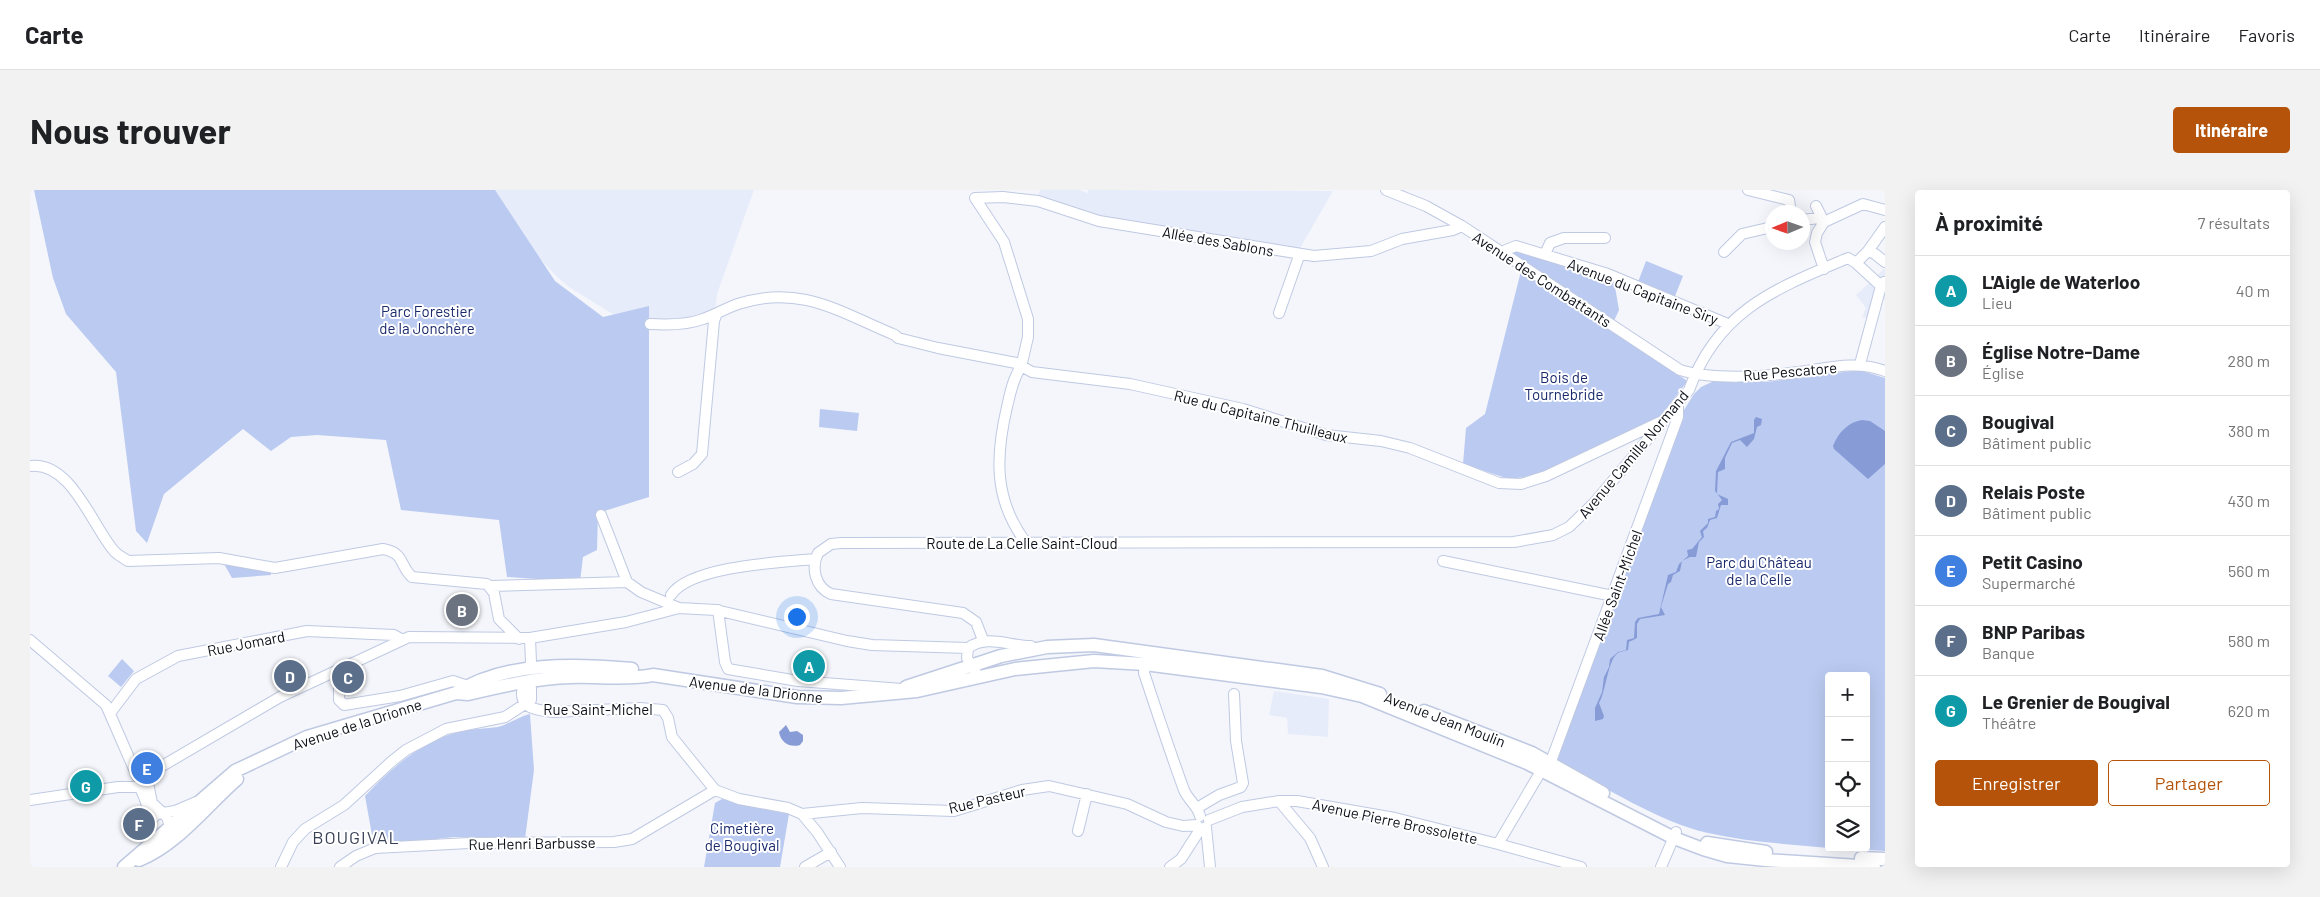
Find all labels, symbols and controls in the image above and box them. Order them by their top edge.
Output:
text: Carte [25,20,84,49]
text: Carte [2068,24,2111,46]
text: Itinéraire [2139,24,2210,46]
text: Favoris [2238,24,2295,46]
button: Itinéraire [2173,107,2290,153]
text: Nous trouver [30,109,231,151]
north arrow [1765,205,1810,250]
text: À proximité [1935,210,2043,235]
text: 7 résultats [2198,213,2270,232]
street label: Allée des Sablons [1161,222,1275,260]
street label: Avenue des Combattants [1469,227,1615,331]
street label: Avenue du Capitaine Siry [1565,254,1721,328]
text: L'Aigle de Waterloo [1982,270,2140,293]
text: A [1946,281,1956,300]
text: 40 m [2236,281,2270,300]
text: Lieu [1982,293,2012,312]
park label: Parc Forestier de la Jonchère [379,302,475,337]
text: Église Notre-Dame [1982,340,2140,363]
text: B [1946,351,1956,370]
text: 280 m [2228,351,2270,370]
street label: Rue Pescatore [1742,358,1838,384]
text: Église [1982,363,2024,382]
park label: Bois de Tournebride [1525,368,1603,403]
street label: Rue du Capitaine Thuilleaux [1172,386,1350,446]
street label: Avenue Camille Normand [1574,386,1692,522]
text: Bougival [1982,410,2054,433]
text: C [1946,421,1956,440]
text: 380 m [2228,421,2270,440]
text: Bâtiment public [1982,433,2092,452]
text: Relais Poste [1982,480,2085,503]
text: D [1946,491,1956,510]
text: 430 m [2227,491,2270,510]
text: Bâtiment public [1982,503,2092,522]
street label: Allée Saint-Michel [1589,527,1645,643]
street label: Route de La Celle Saint-Cloud [926,534,1118,552]
text: Petit Casino [1982,550,2083,573]
park label: Parc du Château de la Celle [1706,553,1812,588]
text: E [1946,561,1956,580]
text: 560 m [2228,561,2270,580]
text: Supermarché [1982,573,2076,592]
pin: B [446,591,478,629]
your location [784,604,810,630]
text: BNP Paribas [1982,620,2085,643]
street label: Rue Jomard [206,627,286,659]
text: F [1947,631,1955,650]
text: 580 m [2228,631,2270,650]
text: Banque [1982,643,2035,662]
pin: A [793,647,825,685]
pin: D [274,657,306,695]
pin: C [332,658,364,696]
street label: Avenue de la Drionne [688,672,824,706]
map controls [1825,672,1870,852]
button: + [1825,672,1870,717]
street label: Avenue Jean Moulin [1382,688,1508,750]
text: Le Grenier de Bougival [1982,690,2170,713]
street label: Avenue de la Drionne [290,695,424,753]
street label: Rue Saint-Michel [543,700,653,718]
text: G [1946,701,1956,720]
text: 620 m [2228,701,2270,720]
text: Théâtre [1982,713,2036,732]
button: − [1825,717,1870,762]
pin: E [131,749,163,787]
button: Enregistrer [1935,760,2098,806]
button: Partager [2108,760,2270,806]
button: locate [1825,762,1870,807]
pin: G [70,767,102,805]
street label: Rue Pasteur [947,781,1028,817]
street label: Avenue Pierre Brossolette [1311,795,1479,847]
pin: F [123,805,155,843]
button: layers [1825,807,1870,852]
park label: Cimetière de Bougival [705,819,779,854]
district label: BOUGIVAL [312,826,400,848]
street label: Rue Henri Barbusse [468,833,596,853]

